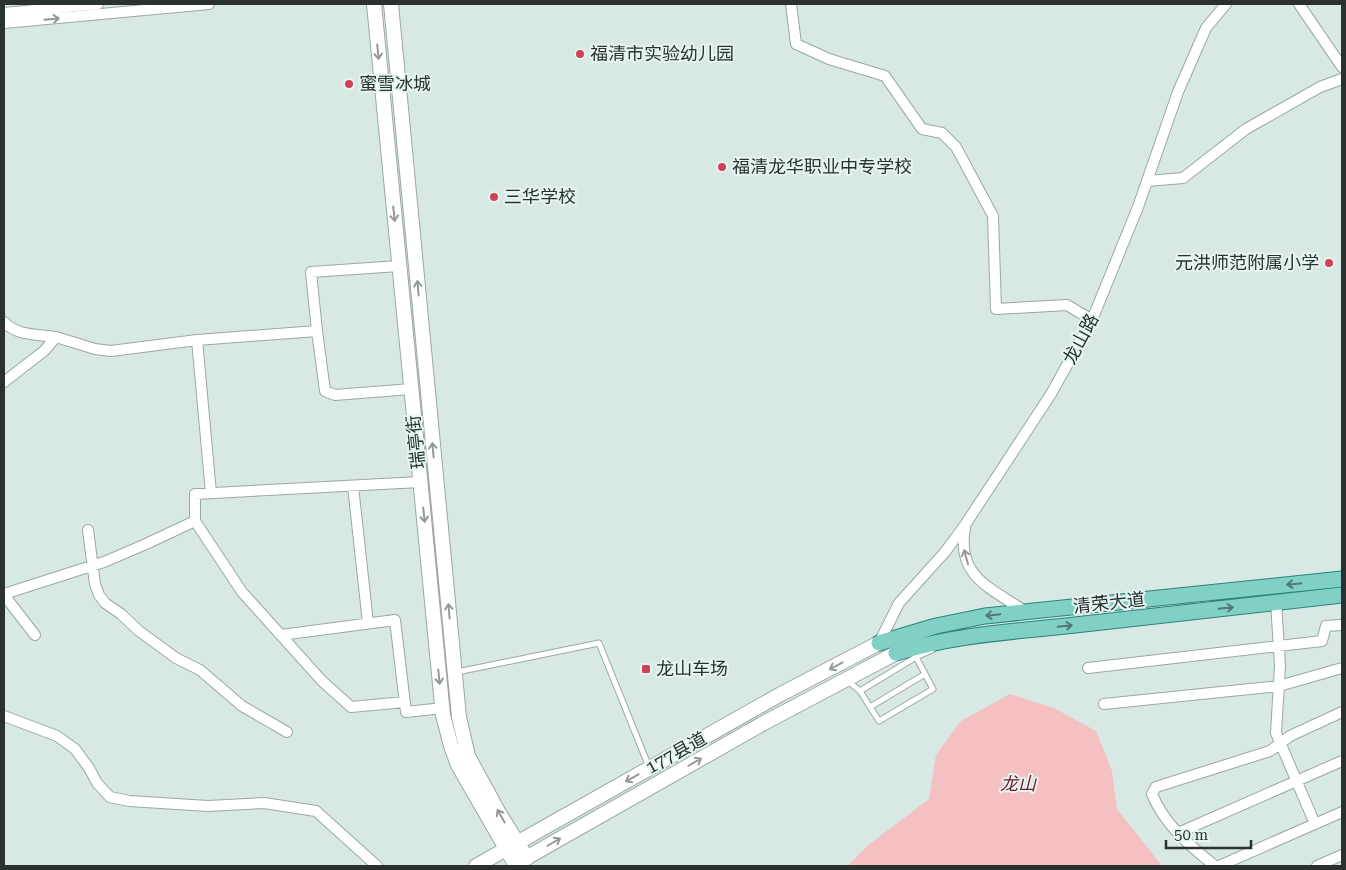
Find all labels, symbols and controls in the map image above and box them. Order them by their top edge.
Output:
one-way arrow [44,14,60,24]
place label: 福清市实验幼儿园 [590,43,734,64]
one-way arrow [374,44,383,60]
marker: 福清市实验幼儿园 [574,48,586,60]
place label: 蜜雪冰城 [359,73,431,94]
marker: 蜜雪冰城 [343,78,355,90]
place label: 福清龙华职业中专学校 [732,156,912,177]
marker: 福清龙华职业中专学校 [716,161,728,173]
place label: 三华学校 [504,186,576,207]
marker: 三华学校 [488,191,500,203]
one-way arrow [389,206,399,222]
place label: 元洪师范附属小学 [1175,252,1319,273]
marker: 元洪师范附属小学 [1323,257,1335,269]
one-way arrow [413,280,423,296]
street label: 龙山路 [1059,310,1103,368]
street label: 瑞亭街 [402,414,429,470]
one-way arrow [429,442,438,458]
one-way arrow [419,507,428,523]
one-way arrow [961,550,970,566]
one-way arrow [1286,579,1302,589]
street label: 清荣大道 [1072,588,1146,617]
one-way arrow [1218,603,1234,613]
one-way arrow [444,604,454,620]
one-way arrow [985,610,1001,620]
one-way arrow [1056,621,1072,631]
place label: 龙山车场 [656,658,728,679]
one-way arrow [828,661,843,671]
marker: 龙山车场 [640,663,652,675]
one-way arrow [434,669,444,685]
street label: 177县道 [642,727,710,778]
one-way arrow [687,756,702,766]
one-way arrow [625,773,639,783]
park label: 龙山 [1000,773,1037,794]
one-way arrow [496,810,506,824]
scale bar [1166,818,1251,850]
text: 50 m [1174,826,1209,844]
one-way arrow [546,837,560,847]

